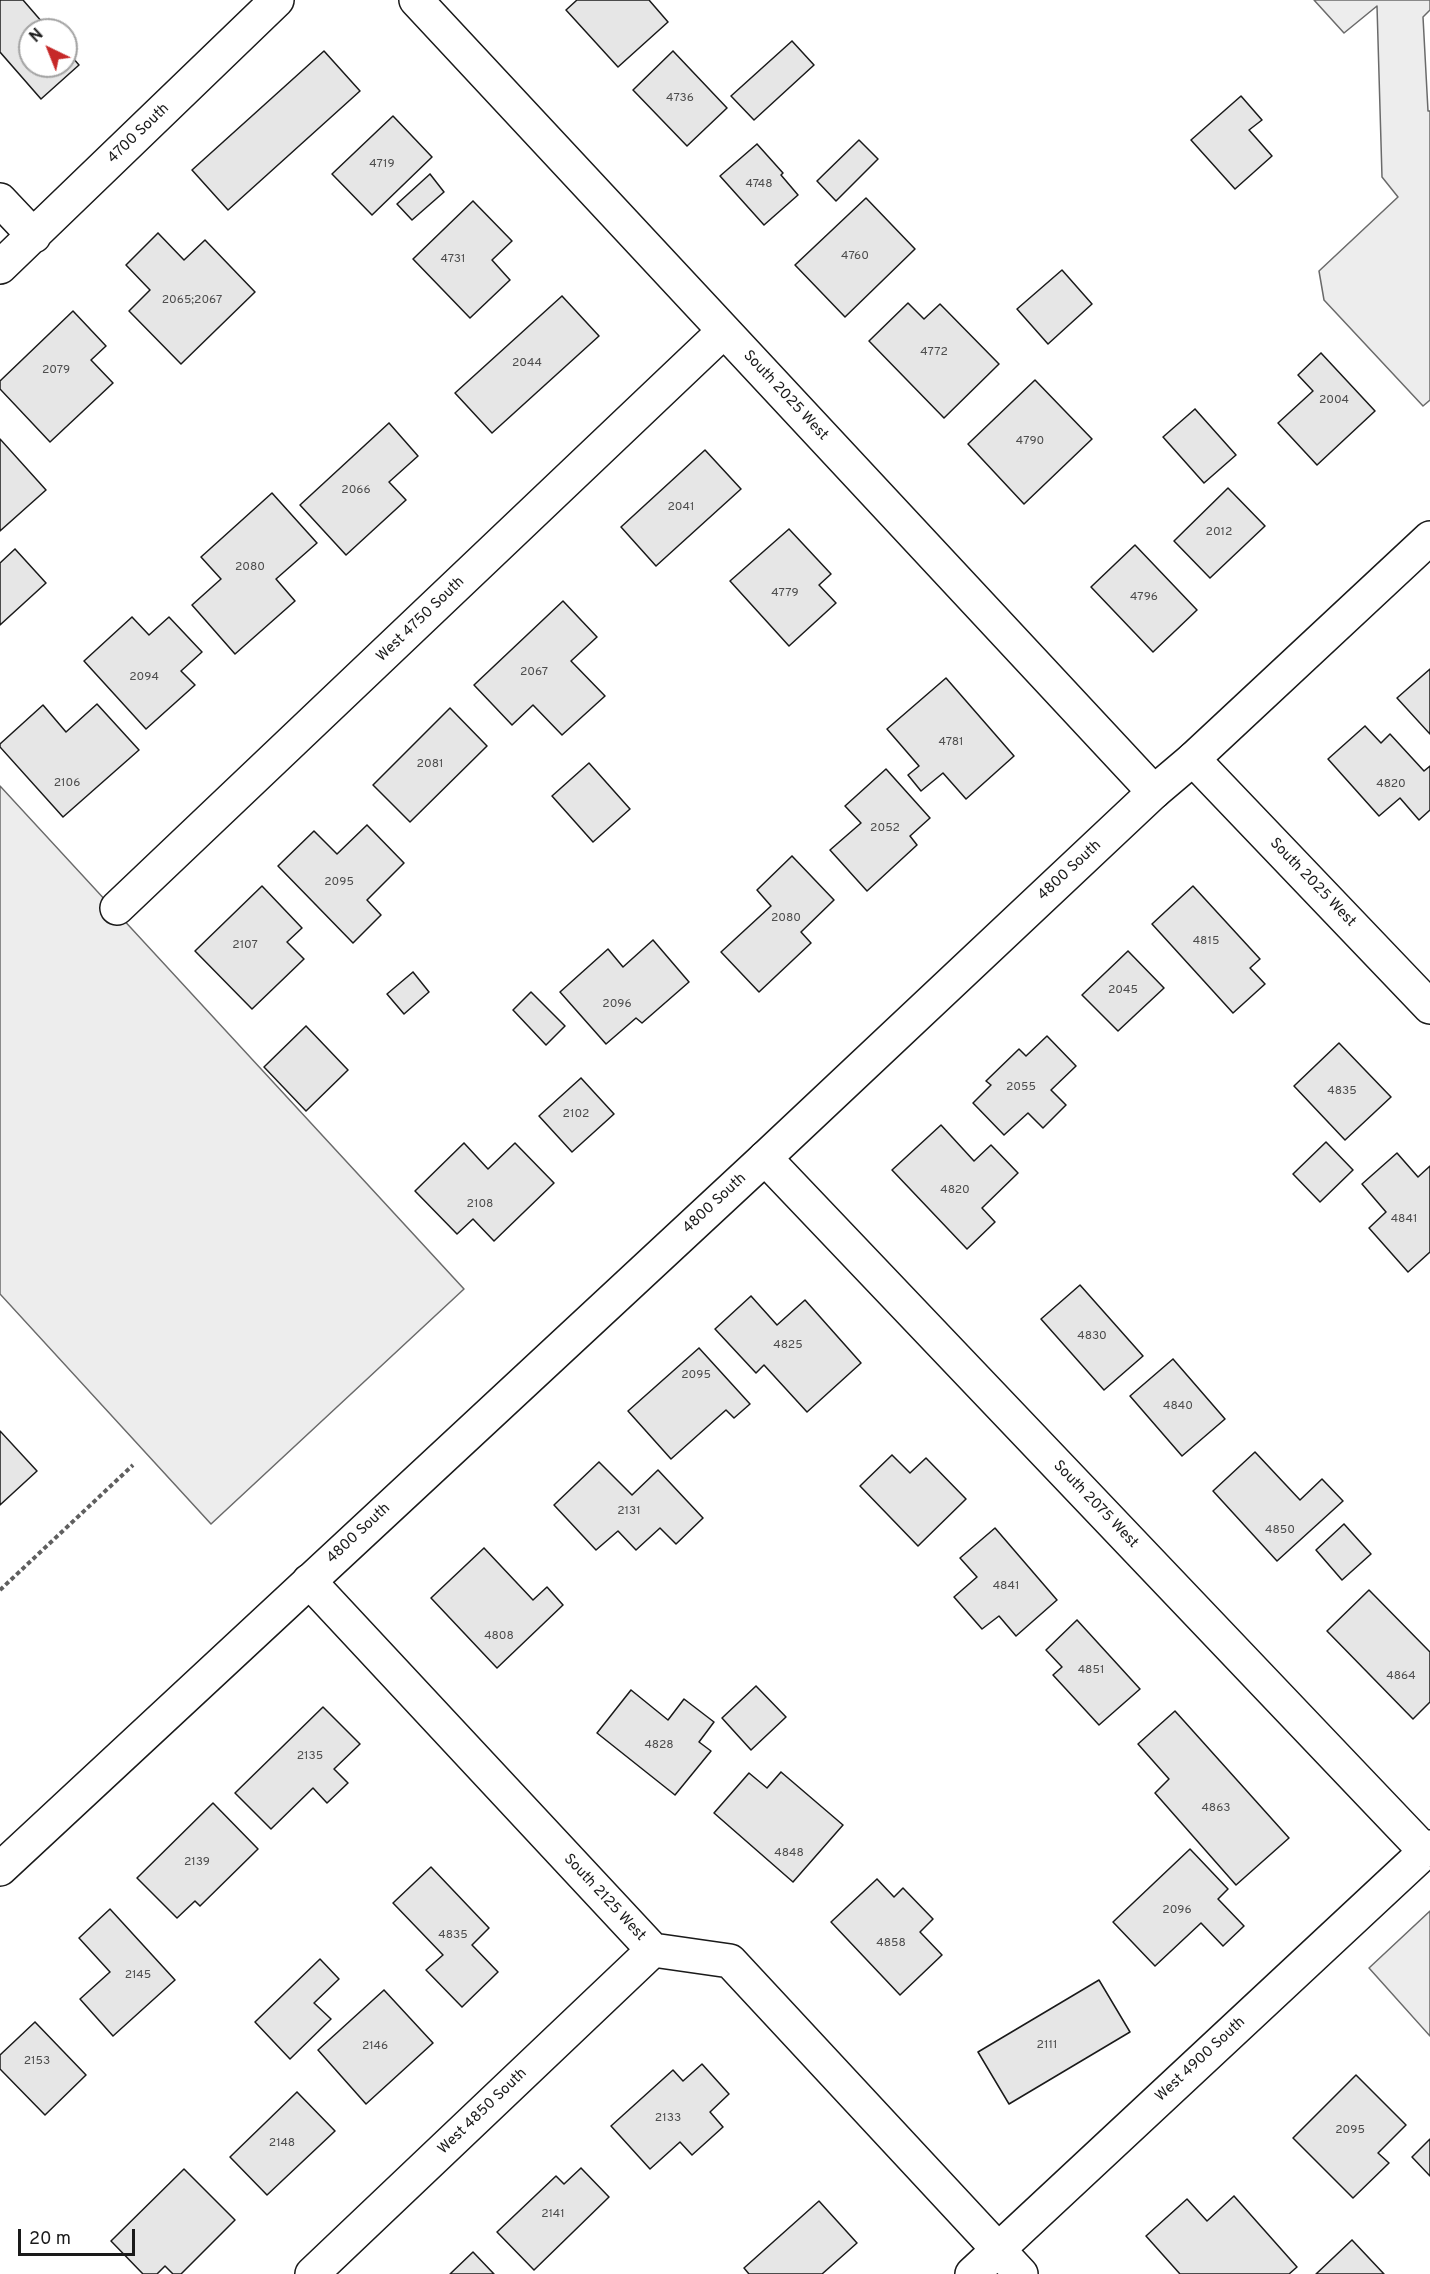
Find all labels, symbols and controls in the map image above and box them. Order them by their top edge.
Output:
north arrow [18,18,78,78]
text: N [26,25,48,48]
house number: 4736 [666,92,694,106]
street label: 4700 South [104,100,174,168]
house number: 4719 [369,158,395,172]
house number: 4748 [745,178,773,192]
house number: 4760 [841,250,869,264]
house number: 4731 [440,253,466,267]
house number: 2065;2067 [162,294,222,308]
house number: 4772 [920,346,948,360]
street label: South 2025 West [739,347,831,445]
house number: 2044 [512,357,542,371]
house number: 2079 [42,364,70,378]
house number: 2004 [1319,394,1349,408]
house number: 4790 [1016,435,1044,449]
house number: 2066 [341,484,371,498]
house number: 2041 [668,501,694,515]
house number: 2012 [1206,526,1232,540]
house number: 2080 [235,561,265,575]
street label: West 4750 South [373,574,469,666]
house number: 4779 [771,587,799,601]
house number: 4796 [1130,591,1158,605]
house number: 2067 [520,666,548,680]
house number: 2094 [129,671,159,685]
house number: 4781 [938,736,964,750]
house number: 2081 [417,758,443,772]
house number: 2106 [54,777,80,791]
house number: 4820 [1376,778,1406,792]
house number: 2052 [870,822,900,836]
street label: South 2025 West [1265,835,1359,931]
street label: 4800 South [1034,837,1106,905]
house number: 2095 [324,876,354,890]
house number: 2080 [771,912,801,926]
house number: 4815 [1193,935,1219,949]
house number: 2107 [232,939,258,953]
house number: 2045 [1108,984,1138,998]
house number: 2096 [602,998,632,1012]
house number: 2055 [1006,1081,1036,1095]
house number: 4835 [1327,1085,1357,1099]
house number: 2102 [563,1108,589,1122]
street label: 4800 South [679,1170,751,1238]
house number: 4820 [940,1184,970,1198]
house number: 2108 [467,1198,493,1212]
house number: 4841 [1391,1213,1417,1227]
house number: 4830 [1077,1330,1107,1344]
house number: 4825 [773,1339,803,1353]
house number: 2095 [681,1369,711,1383]
house number: 4840 [1163,1400,1193,1414]
street label: South 2075 West [1049,1458,1141,1552]
street label: 4800 South [323,1500,395,1568]
house number: 2131 [617,1505,641,1519]
house number: 4850 [1265,1524,1295,1538]
house number: 4841 [993,1580,1019,1594]
house number: 4808 [484,1630,514,1644]
house number: 4851 [1078,1664,1104,1678]
house number: 4864 [1386,1670,1416,1684]
house number: 4828 [644,1739,674,1753]
house number: 2135 [297,1750,323,1764]
house number: 4863 [1201,1802,1231,1816]
house number: 4848 [774,1847,804,1861]
street label: South 2125 West [559,1851,649,1945]
house number: 2139 [184,1856,210,1870]
house number: 2096 [1162,1904,1192,1918]
house number: 4835 [438,1929,468,1943]
house number: 4858 [876,1937,906,1951]
house number: 2145 [125,1969,151,1983]
street label: West 4900 South [1152,2014,1250,2106]
house number: 2111 [1037,2039,1057,2053]
house number: 2146 [362,2040,388,2054]
house number: 2153 [24,2055,50,2069]
street label: West 4850 South [435,2065,531,2159]
house number: 2133 [655,2112,681,2126]
house number: 2095 [1335,2124,1365,2138]
house number: 2148 [269,2137,295,2151]
house number: 2141 [541,2208,565,2222]
scale bar [21,2217,138,2255]
text: 20 m [29,2228,71,2251]

